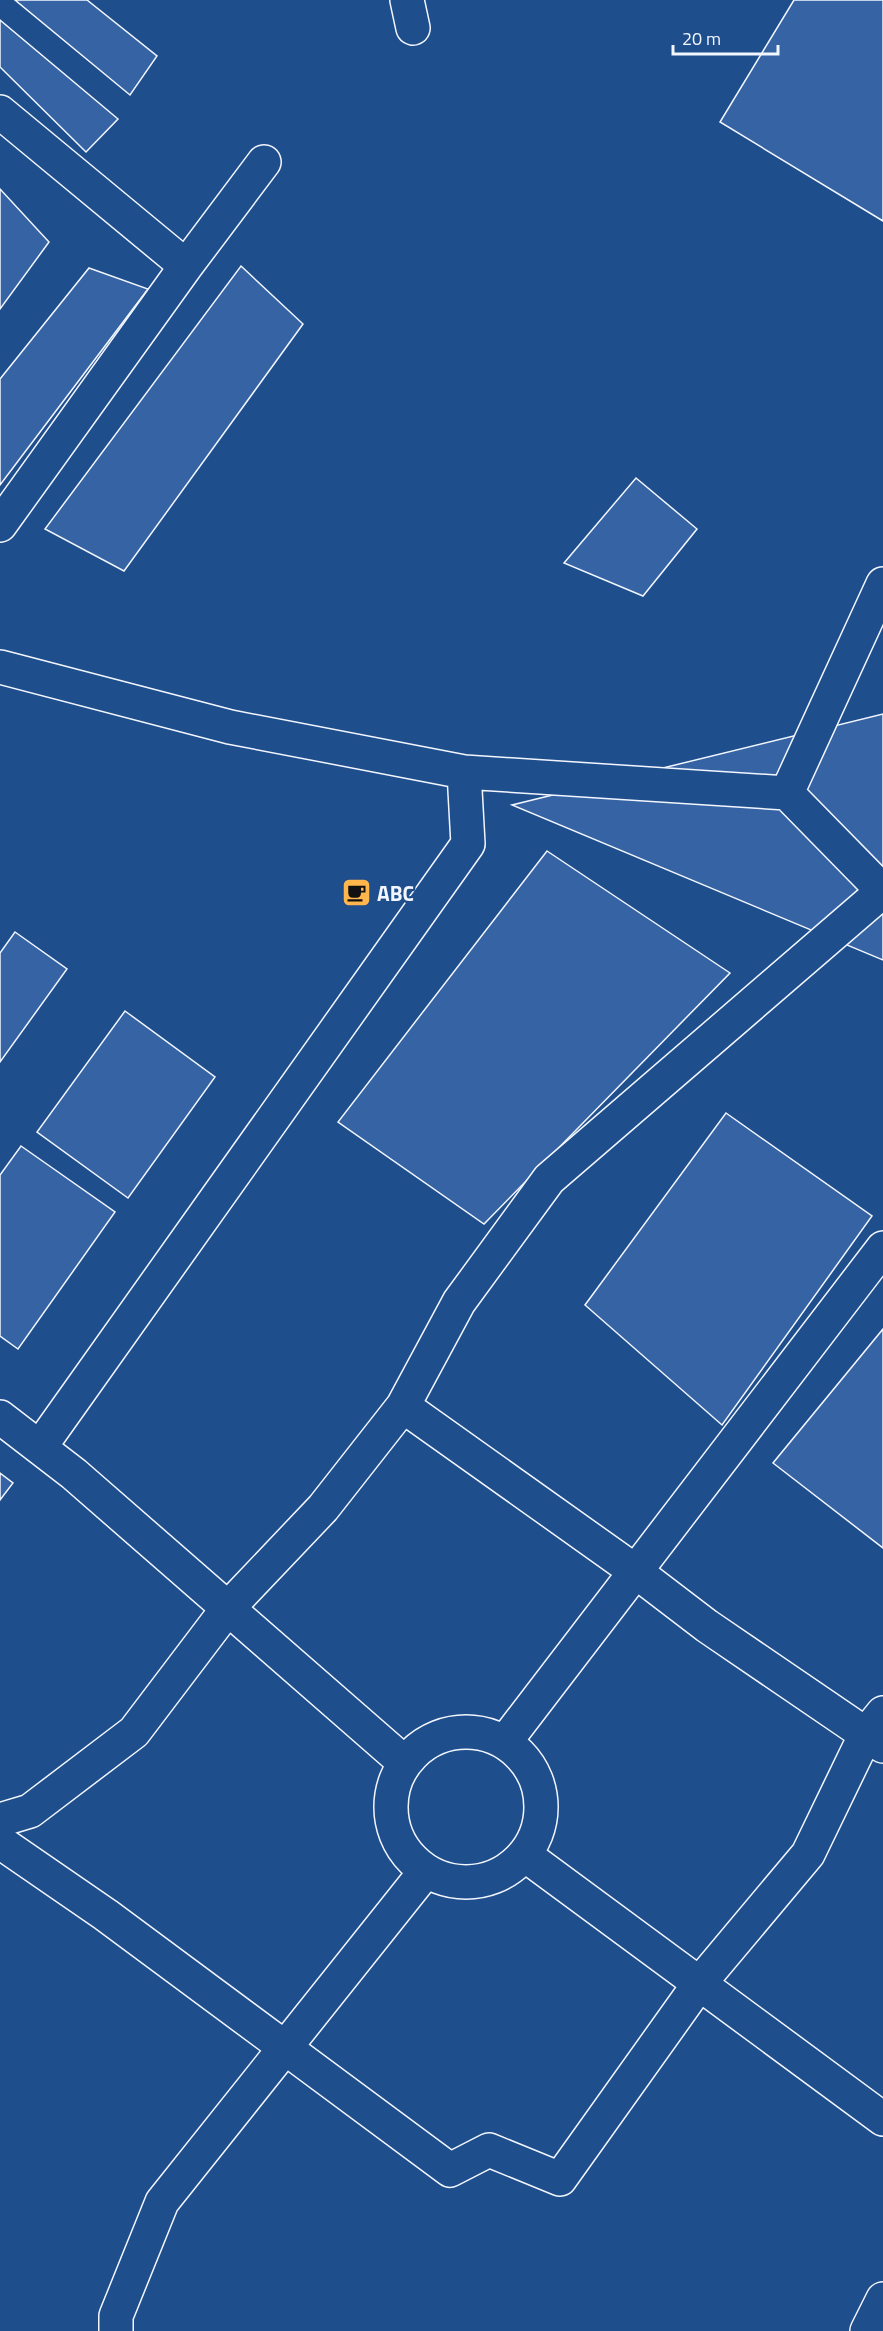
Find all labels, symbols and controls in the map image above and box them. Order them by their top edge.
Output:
scale bar [673,18,778,56]
text: 20 m [682,25,721,52]
cafe icon: ABC [340,877,372,909]
place label: ABC [377,877,414,909]

